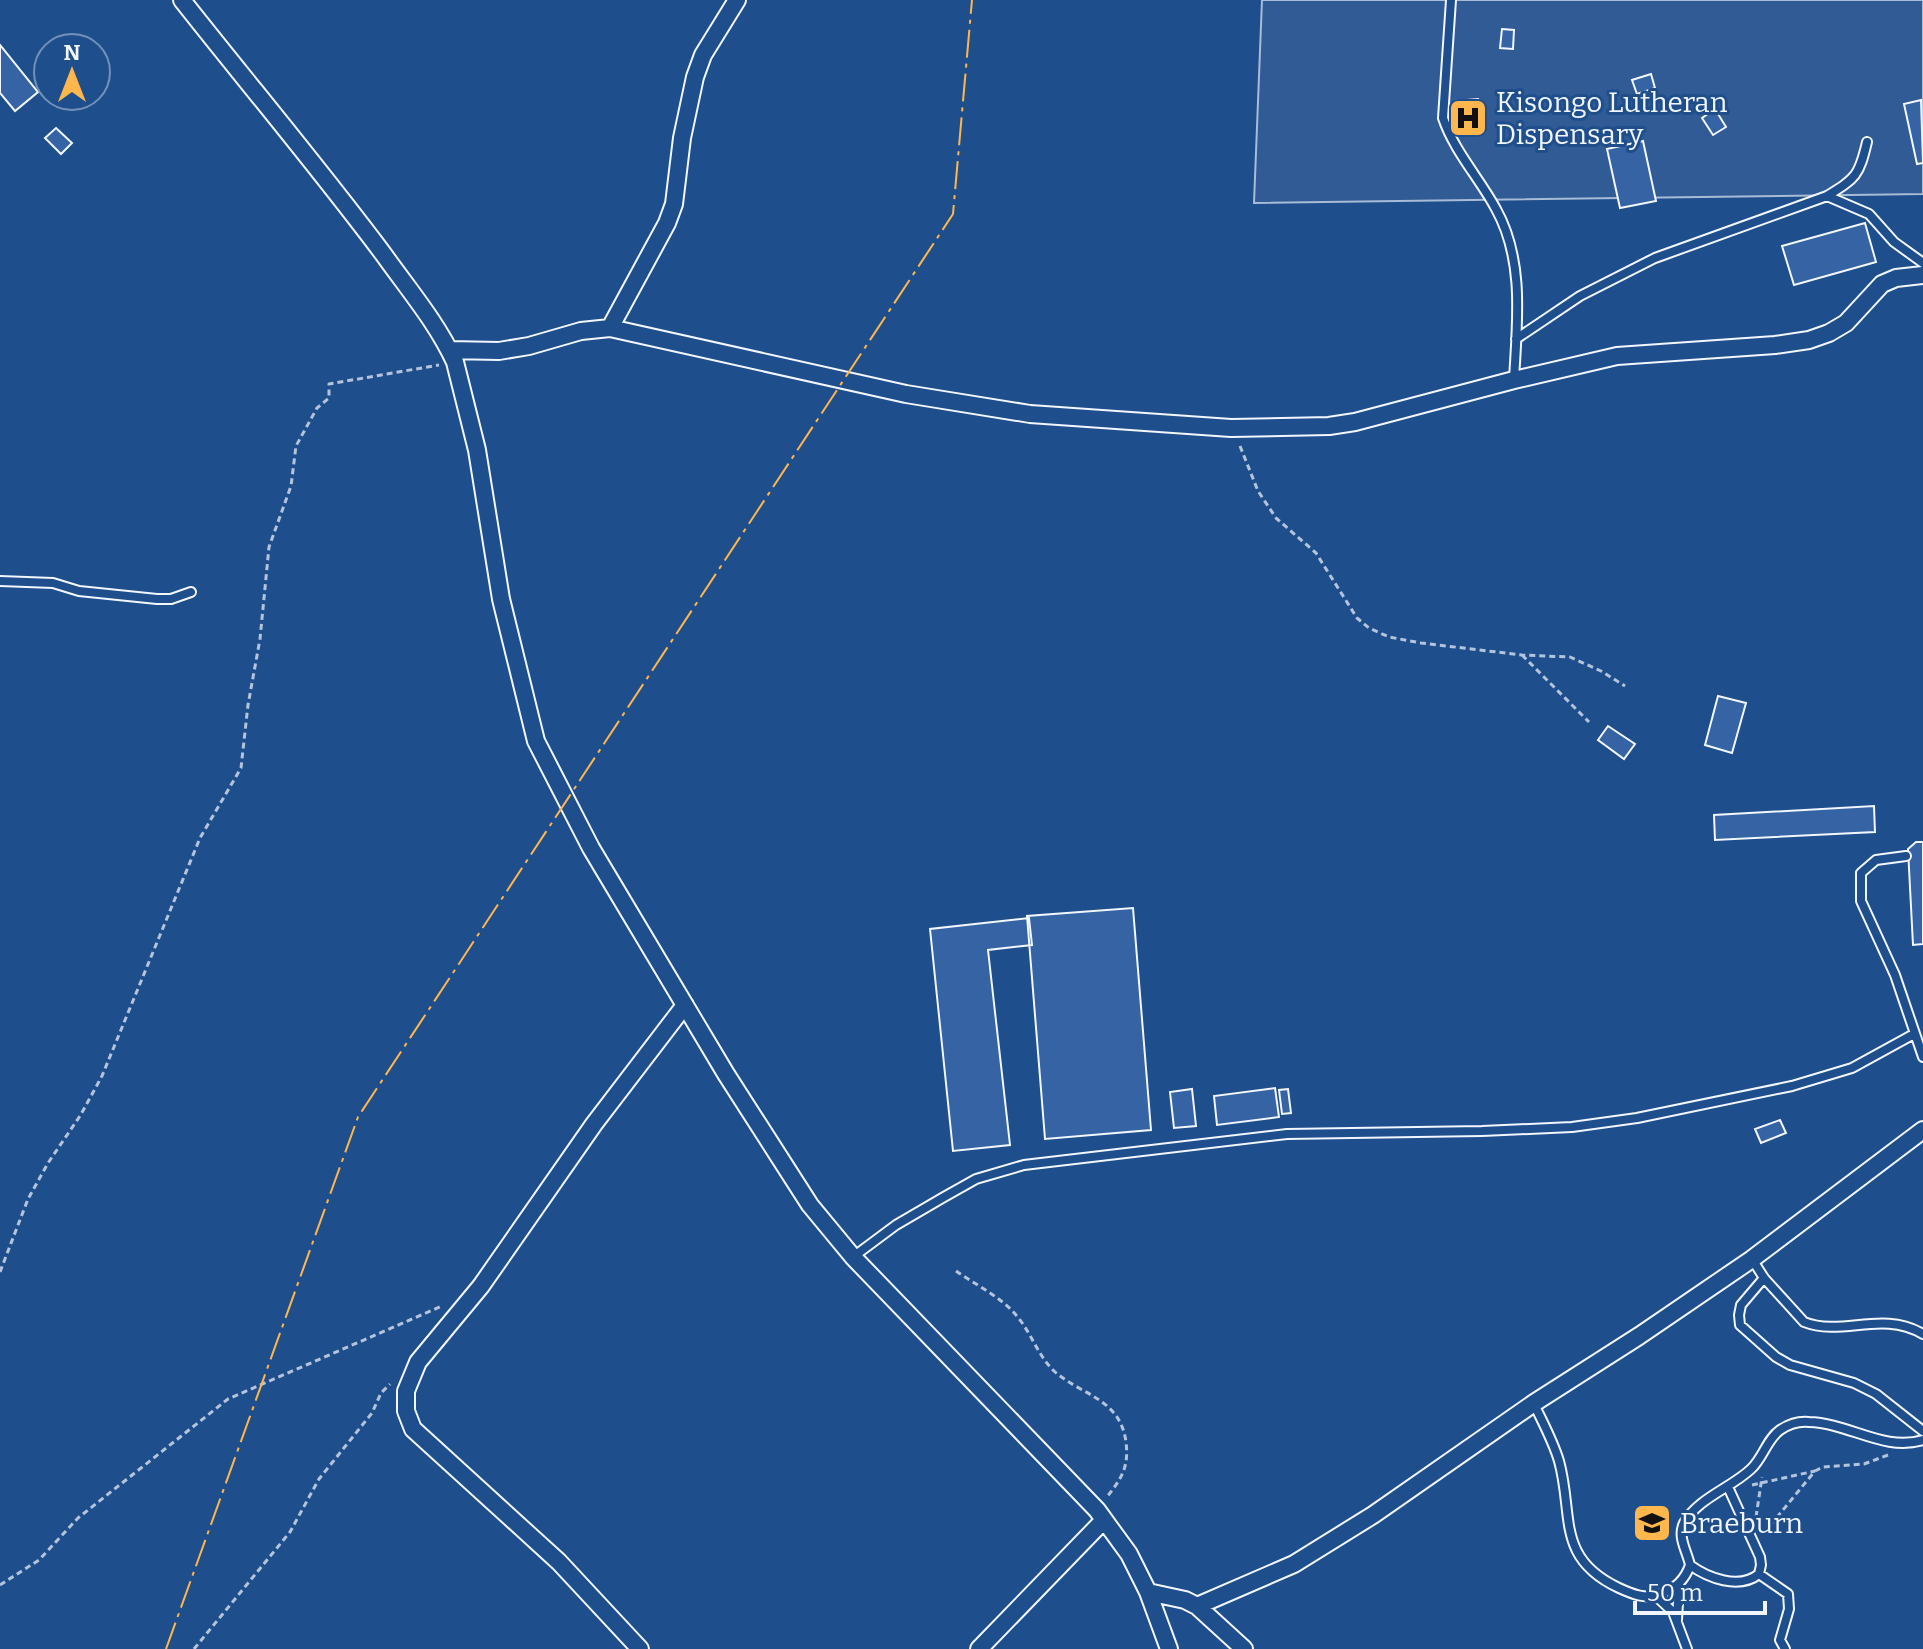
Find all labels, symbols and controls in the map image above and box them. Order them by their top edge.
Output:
north arrow [32,32,112,112]
text: N [64,39,81,66]
place label: Kisongo Lutheran Dispensary [1496,86,1728,151]
hospital icon: Kisongo Lutheran Dispensary [1447,97,1489,139]
school or university icon: Braeburn [1631,1502,1673,1544]
place label: Braeburn [1680,1507,1803,1540]
scale bar [1635,1565,1765,1615]
text: 50 m [1647,1579,1703,1607]

